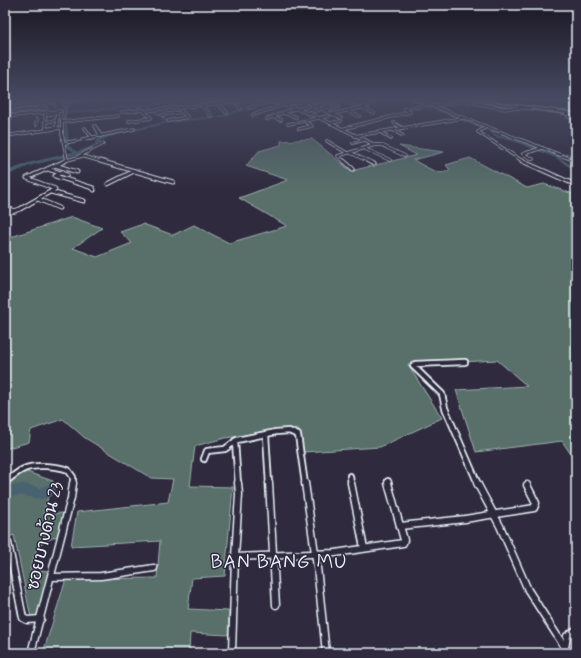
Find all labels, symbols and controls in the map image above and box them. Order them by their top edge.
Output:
street label: ซอยบางด้วน 23 [22,480,68,592]
district label: BAN BANG MU [210,550,348,575]

